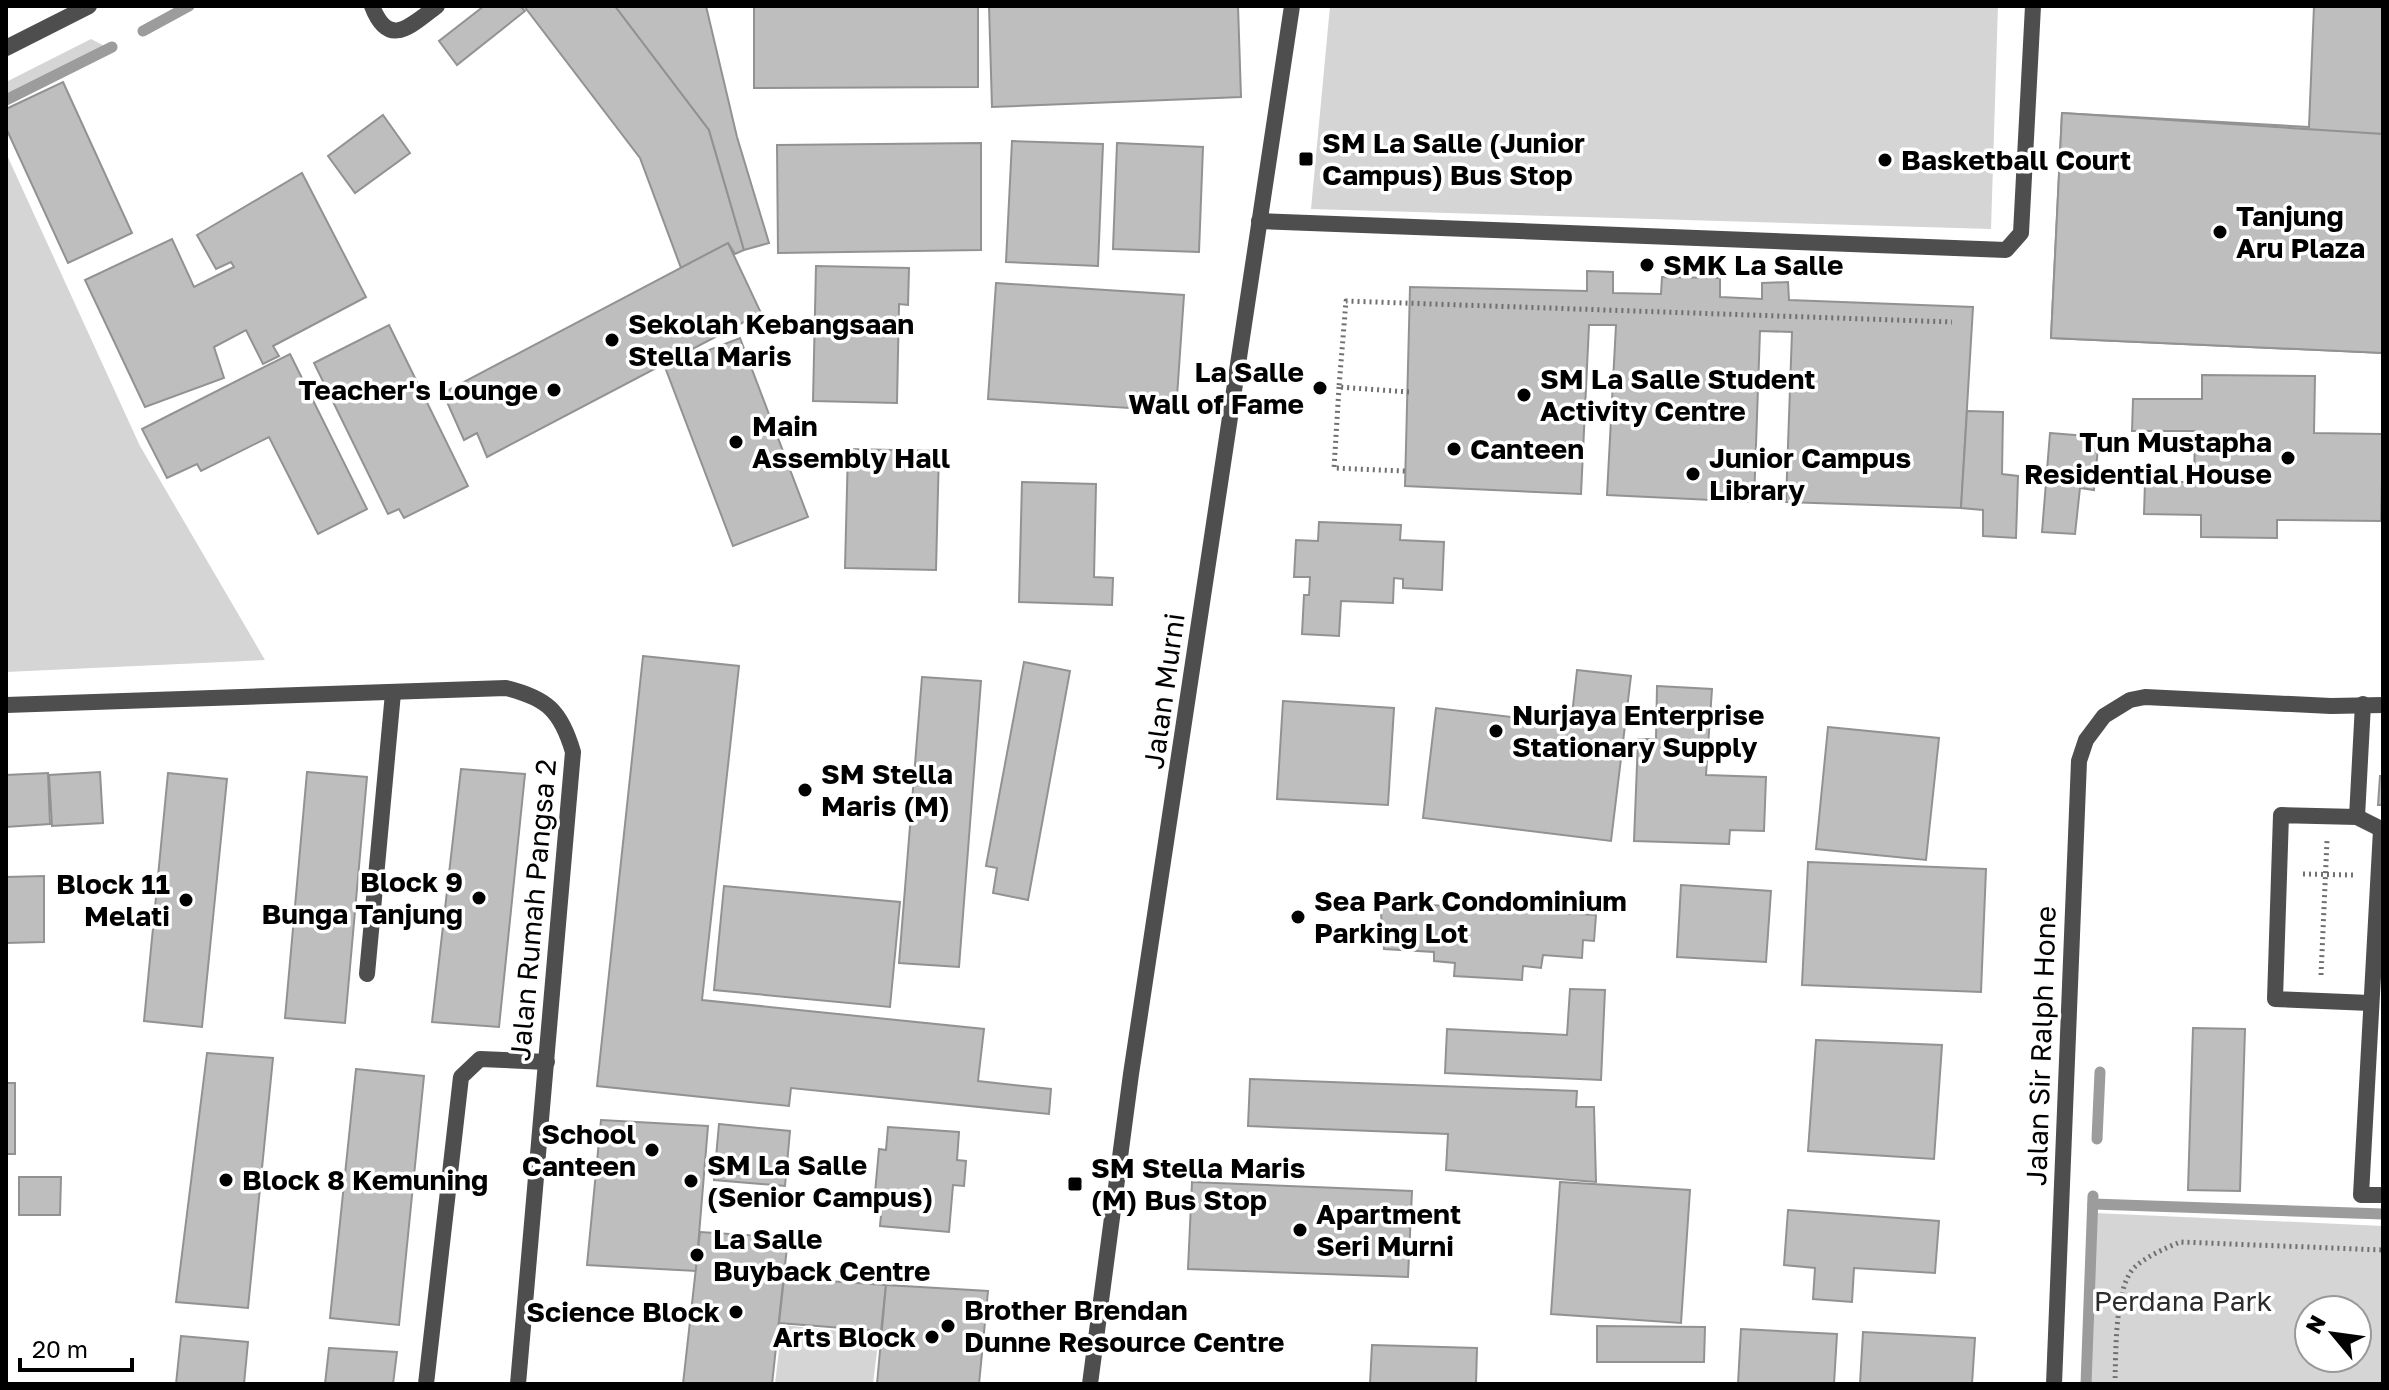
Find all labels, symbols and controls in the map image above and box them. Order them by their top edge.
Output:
place label: SM La Salle (Junior Campus) Bus Stop [1322,126,1585,191]
place label: Basketball Court [1901,143,2131,176]
marker: SM La Salle (Junior Campus) Bus Stop [1297,150,1315,168]
marker: Basketball Court [1876,151,1894,169]
place label: Tanjung Aru Plaza [2236,199,2365,264]
marker: Tanjung Aru Plaza [2211,223,2229,241]
place label: SMK La Salle [1663,248,1844,281]
marker: SMK La Salle [1638,256,1656,274]
place label: Sekolah Kebangsaan Stella Maris [628,307,914,372]
marker: Sekolah Kebangsaan Stella Maris [603,331,621,349]
place label: La Salle Wall of Fame [1128,355,1304,420]
place label: SM La Salle Student Activity Centre [1540,362,1816,427]
place label: Teacher's Lounge [298,373,538,406]
marker: La Salle Wall of Fame [1311,379,1329,397]
marker: Teacher's Lounge [545,381,563,399]
marker: SM La Salle Student Activity Centre [1515,386,1533,404]
place label: Main Assembly Hall [752,409,950,474]
place label: Tun Mustapha Residential House [2024,425,2272,490]
place label: Canteen [1470,432,1584,465]
marker: Main Assembly Hall [727,433,745,451]
marker: Canteen [1445,440,1463,458]
place label: Junior Campus Library [1709,441,1911,506]
marker: Tun Mustapha Residential House [2279,449,2297,467]
marker: Junior Campus Library [1684,465,1702,483]
street label: Jalan Murni [1136,611,1191,771]
place label: Nurjaya Enterprise Stationary Supply [1512,698,1764,763]
marker: Nurjaya Enterprise Stationary Supply [1487,722,1505,740]
place label: SM Stella Maris (M) [821,757,953,822]
street label: Jalan Rumah Pangsa 2 [503,758,562,1062]
marker: SM Stella Maris (M) [796,781,814,799]
place label: Block 9 Bunga Tanjung [262,865,463,930]
place label: Block 11 Melati [56,867,170,932]
place label: Sea Park Condominium Parking Lot [1314,884,1627,949]
marker: Block 9 Bunga Tanjung [470,889,488,907]
marker: Block 11 Melati [177,891,195,909]
street label: Jalan Sir Ralph Hone [2019,905,2062,1187]
marker: Sea Park Condominium Parking Lot [1289,908,1307,926]
place label: School Canteen [522,1117,636,1182]
marker: School Canteen [643,1141,661,1159]
place label: SM La Salle (Senior Campus) [707,1148,933,1213]
place label: SM Stella Maris (M) Bus Stop [1091,1151,1305,1216]
place label: Block 8 Kemuning [242,1163,488,1196]
marker: Block 8 Kemuning [217,1171,235,1189]
marker: SM La Salle (Senior Campus) [682,1172,700,1190]
marker: SM Stella Maris (M) Bus Stop [1066,1175,1084,1193]
place label: Apartment Seri Murni [1316,1197,1461,1262]
marker: Apartment Seri Murni [1291,1221,1309,1239]
place label: La Salle Buyback Centre [713,1222,931,1287]
marker: La Salle Buyback Centre [688,1246,706,1264]
park label: Perdana Park [2094,1284,2272,1317]
place label: Brother Brendan Dunne Resource Centre [964,1293,1284,1358]
north arrow [2293,1294,2373,1374]
place label: Science Block [526,1295,720,1328]
marker: Science Block [727,1303,745,1321]
text: N [2299,1310,2331,1338]
marker: Brother Brendan Dunne Resource Centre [939,1317,957,1335]
place label: Arts Block [773,1320,916,1353]
scale bar [20,1322,132,1372]
marker: Arts Block [923,1328,941,1346]
text: 20 m [32,1334,88,1363]

